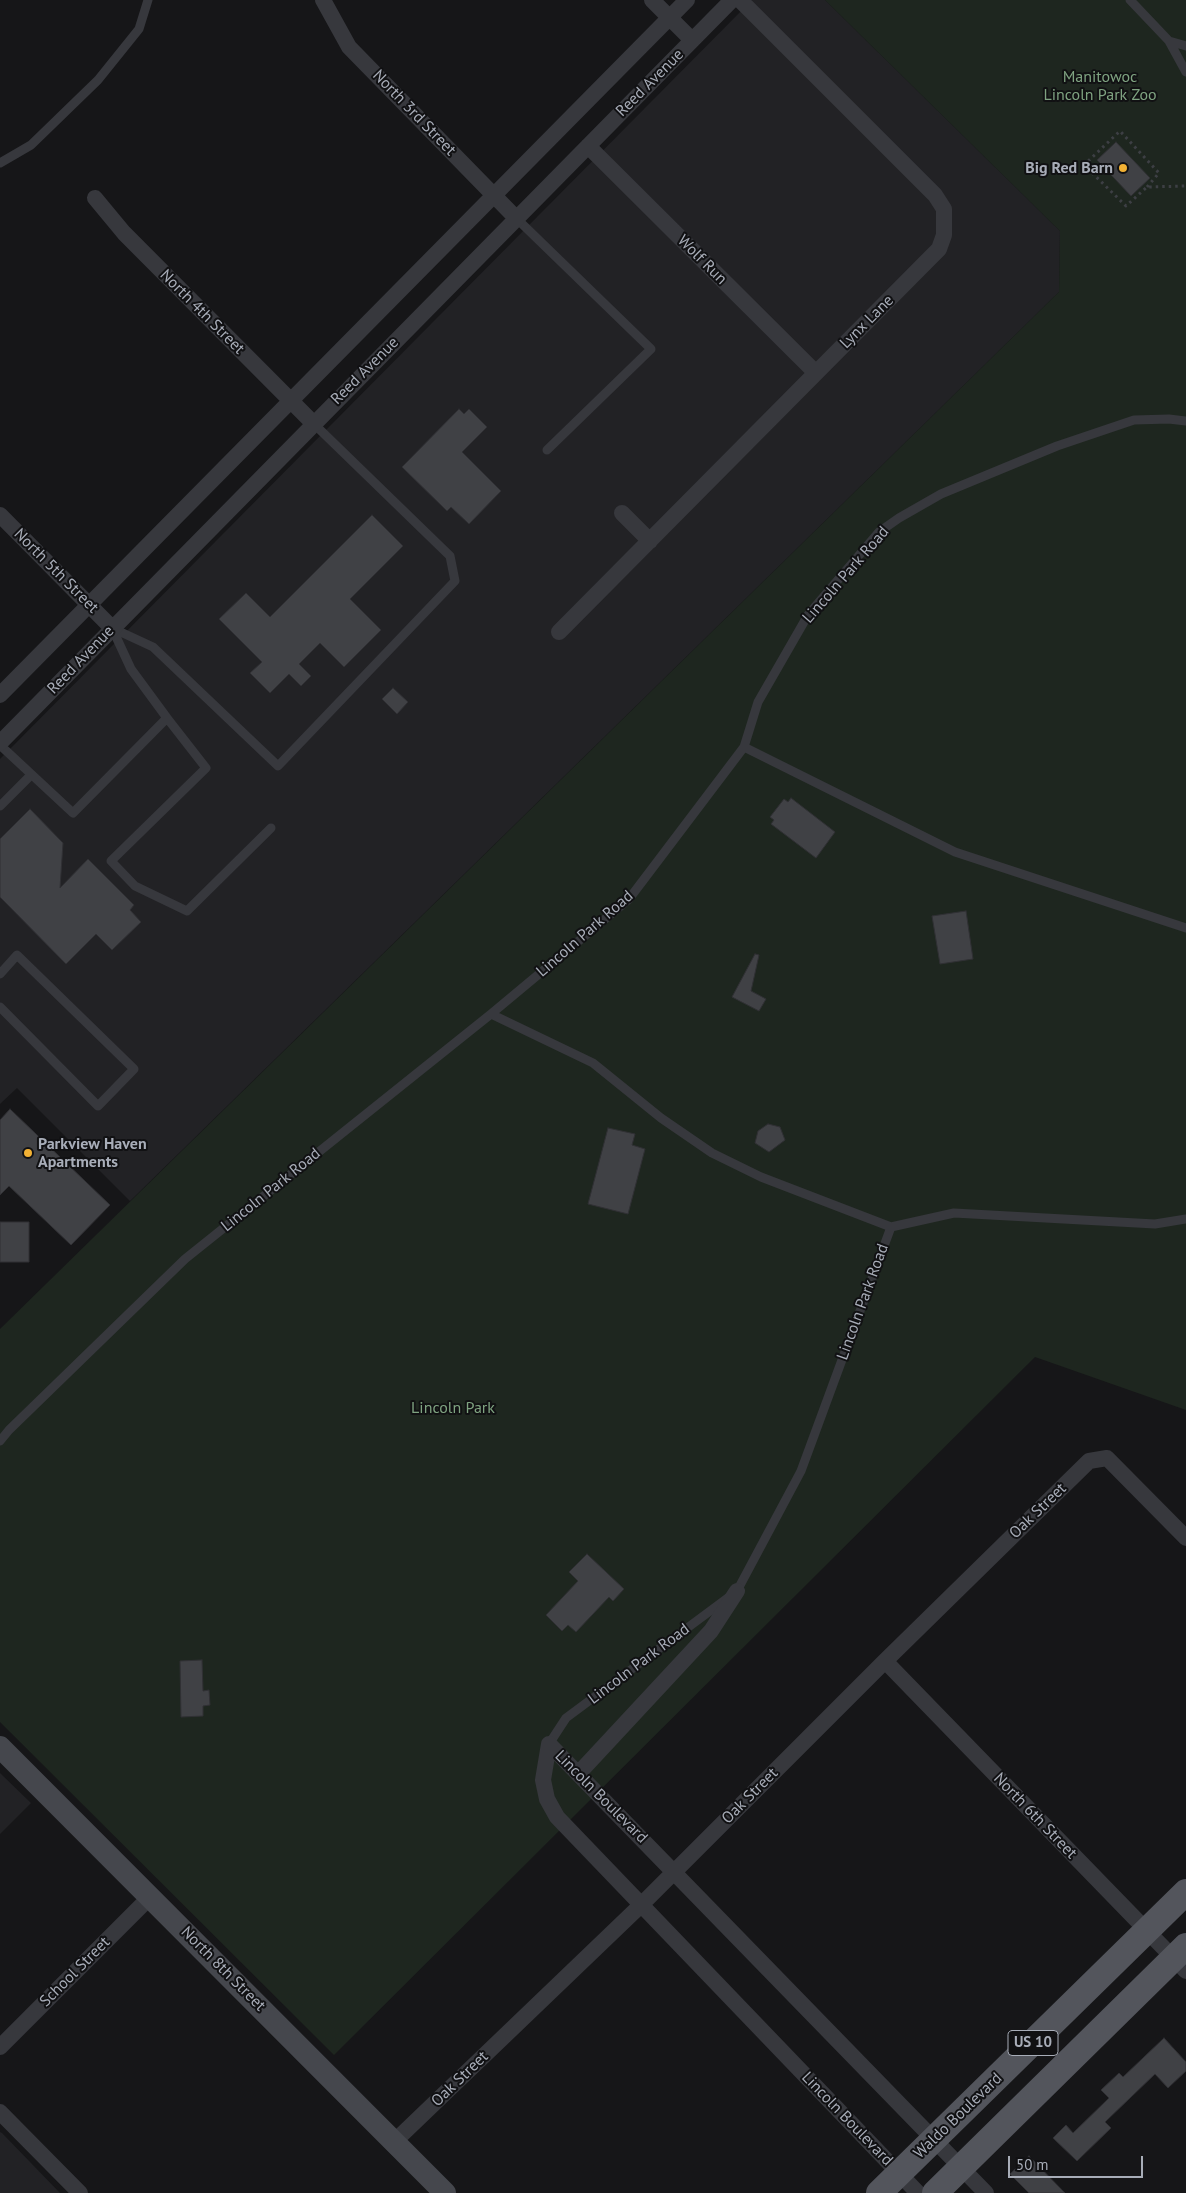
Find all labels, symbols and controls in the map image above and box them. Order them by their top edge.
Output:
street label: Reed Avenue [612,45,688,121]
street label: North 3rd Street [368,66,460,160]
park label: Manitowoc Lincoln Park Zoo [1043,67,1157,105]
place label: Big Red Barn [1025,158,1113,178]
marker: Big Red Barn [1117,162,1129,174]
street label: Wolf Run [673,231,731,289]
street label: North 4th Street [156,266,248,358]
street label: Lynx Lane [836,291,898,353]
street label: Reed Avenue [327,333,403,409]
street label: Lincoln Park Road [799,523,893,627]
street label: North 5th Street [10,525,102,617]
street label: Reed Avenue [44,622,118,698]
street label: Lincoln Park Road [533,887,637,981]
place label: Parkview Haven Apartments [38,1134,147,1172]
street label: Lincoln Park Road [218,1144,324,1236]
marker: Parkview Haven Apartments [22,1147,34,1159]
street label: Lincoln Park Road [833,1241,893,1363]
park label: Lincoln Park [411,1398,495,1418]
street label: Oak Street [1006,1479,1070,1543]
street label: Lincoln Park Road [585,1620,693,1708]
street label: Lincoln Boulevard [551,1747,651,1847]
street label: Oak Street [718,1764,782,1828]
street label: North 6th Street [989,1769,1081,1863]
street label: North 8th Street [177,1923,269,2015]
street label: School Street [36,1933,114,2011]
road number: US 10 [1008,2030,1058,2056]
street label: Oak Street [428,2047,492,2111]
street label: Lincoln Boulevard [797,2068,897,2170]
street label: Waldo Boulevard [910,2069,1006,2163]
scale bar [1011,2146,1146,2178]
text: 50 m [1016,2155,1049,2174]

